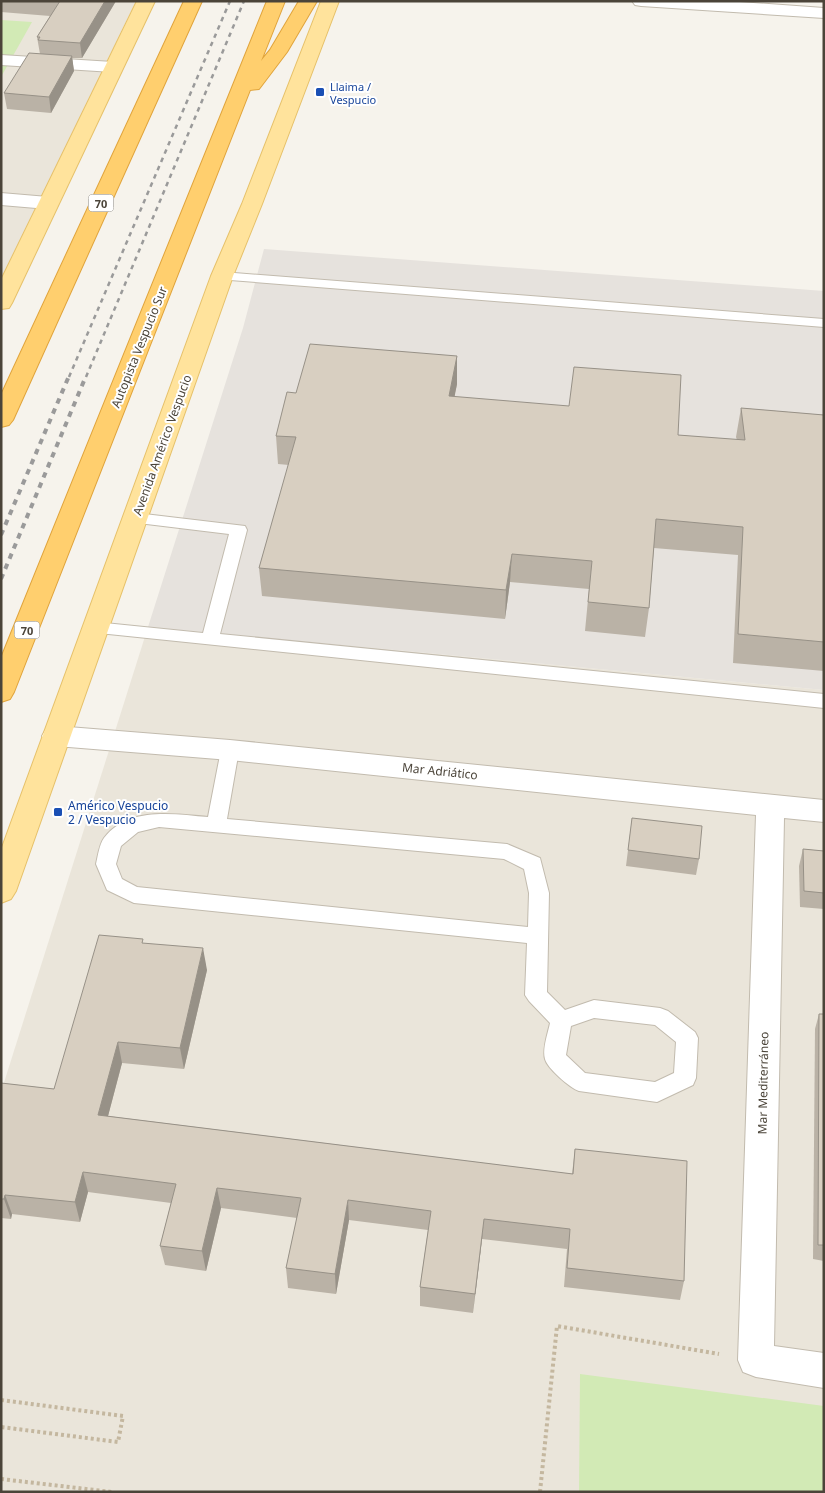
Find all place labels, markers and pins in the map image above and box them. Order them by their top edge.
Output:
place label: Llaima / Vespucio [330,79,377,107]
marker: Llaima / Vespucio [314,86,326,98]
place label: Américo Vespucio 2 / Vespucio [68,797,168,828]
marker: Américo Vespucio 2 / Vespucio [52,806,64,818]

